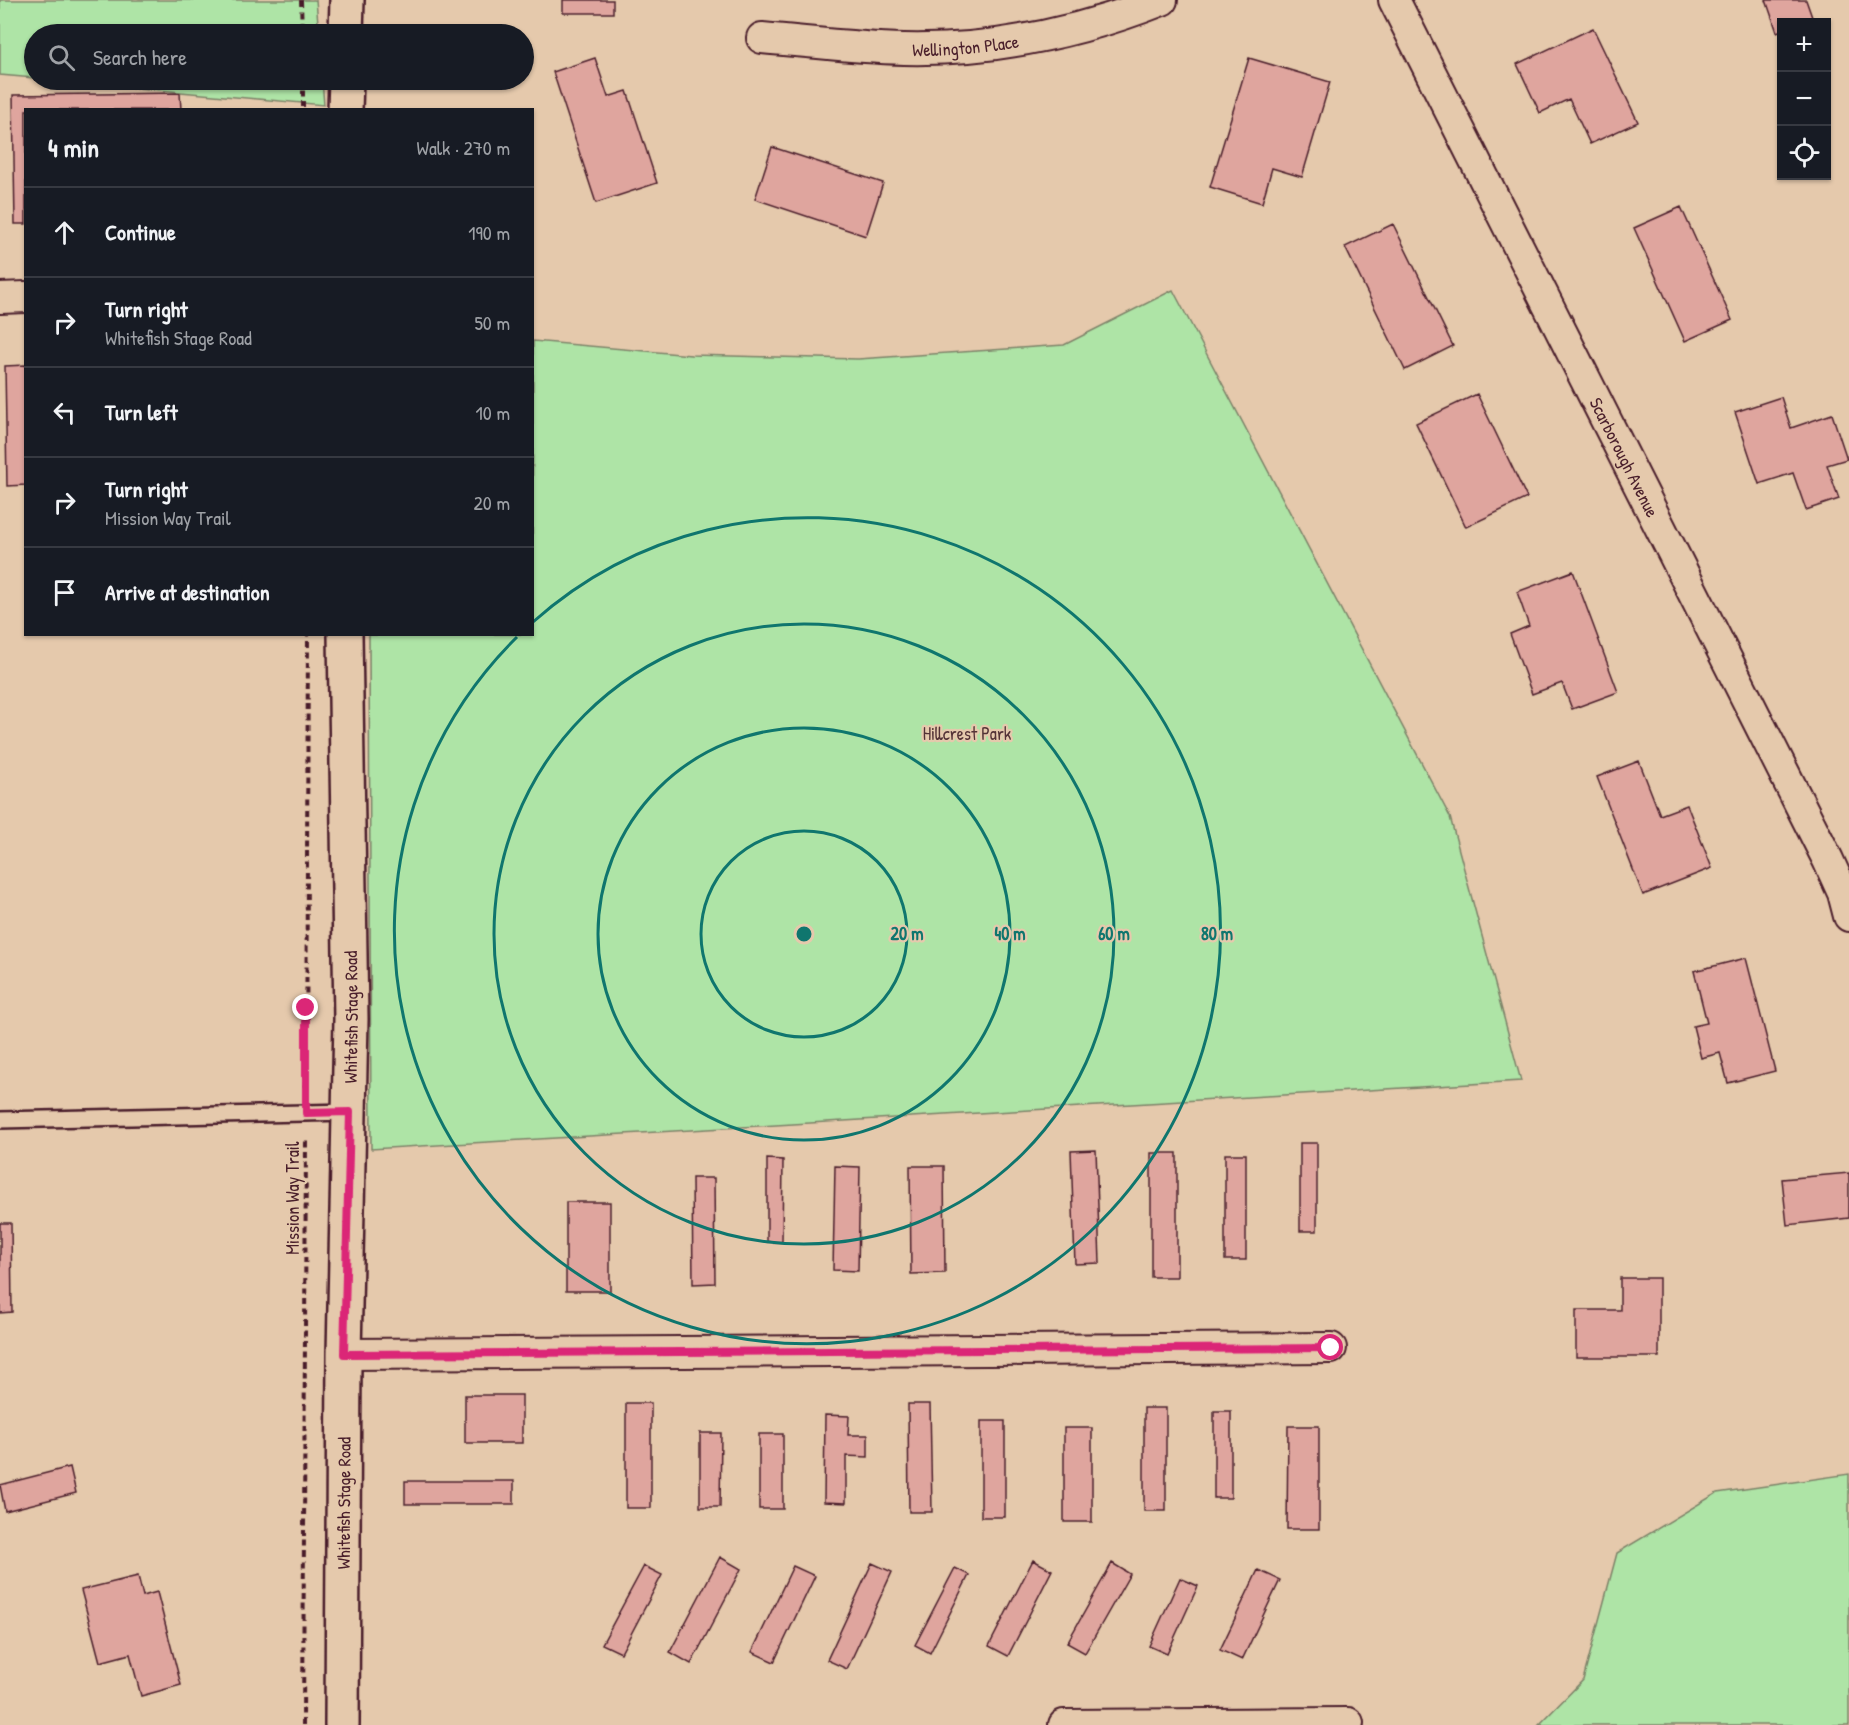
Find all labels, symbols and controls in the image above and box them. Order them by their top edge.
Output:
map controls [1777,18,1831,180]
button: + [1777,18,1831,72]
search box [24,24,534,90]
street label: Wellington Place [912,28,1020,62]
icon: search [45,41,78,74]
text: Search here [93,42,187,72]
button: − [1777,72,1831,126]
button: locate [1777,126,1831,180]
text: 4 min [48,130,99,165]
text: Walk · 270 m [417,134,510,161]
icon: ahead [48,216,81,249]
text: Continue [105,217,176,247]
text: 190 m [468,219,510,246]
text: Turn right [105,294,188,324]
icon: right [48,306,81,339]
text: 50 m [474,309,510,336]
text: Whitefish Stage Road [105,324,252,351]
street label: Scarborough Avenue [1584,393,1665,521]
icon: left [48,396,81,429]
text: Turn left [105,397,178,427]
text: 10 m [476,399,510,426]
text: Turn right [105,474,188,504]
icon: right [48,486,81,519]
text: 20 m [473,489,510,516]
text: Mission Way Trail [105,504,231,531]
icon: arrive [48,576,81,609]
text: Arrive at destination [105,577,270,607]
park label: Hillcrest Park [923,721,1012,746]
text: 20 m [891,921,923,946]
text: 40 m [994,921,1026,946]
text: 60 m [1098,921,1130,946]
text: 80 m [1201,921,1233,946]
centre of rings [794,924,814,944]
street label: Whitefish Stage Road [337,951,364,1083]
route end [292,994,318,1020]
street label: Mission Way Trail [280,1141,305,1255]
route start [1317,1334,1343,1360]
street label: Whitefish Stage Road [330,1437,356,1569]

